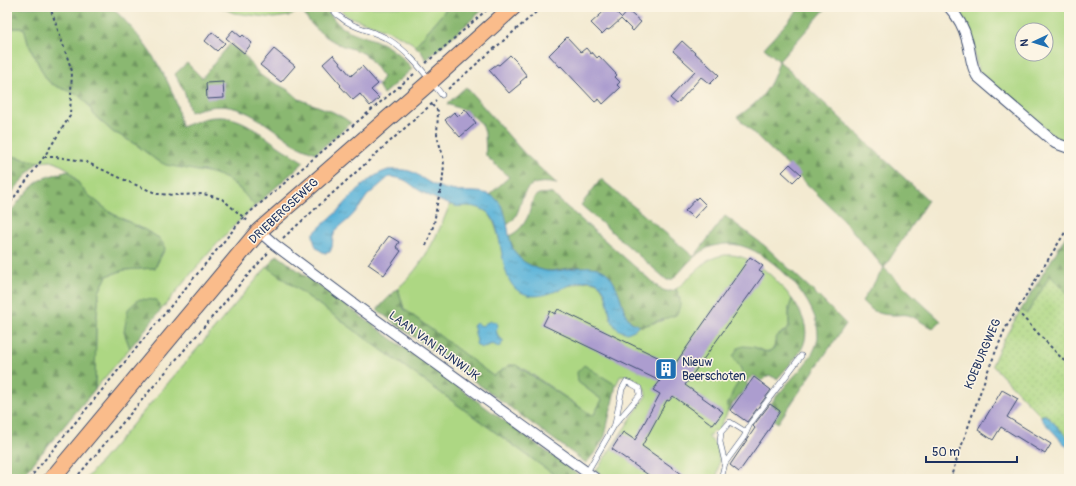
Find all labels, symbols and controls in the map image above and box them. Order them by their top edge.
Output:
north arrow [1014,22,1054,62]
text: N [1018,38,1031,47]
street label: DRIEBERGSEWEG [246,175,322,247]
street label: LAAN VAN RIJNWIJK [386,308,482,384]
street label: KOEBURGWEG [961,316,1005,392]
place label: Nieuw Beerschoten [682,355,746,384]
building icon: Nieuw Beerschoten [653,356,679,382]
scale bar [926,438,1017,464]
text: 50 m [932,445,960,460]

